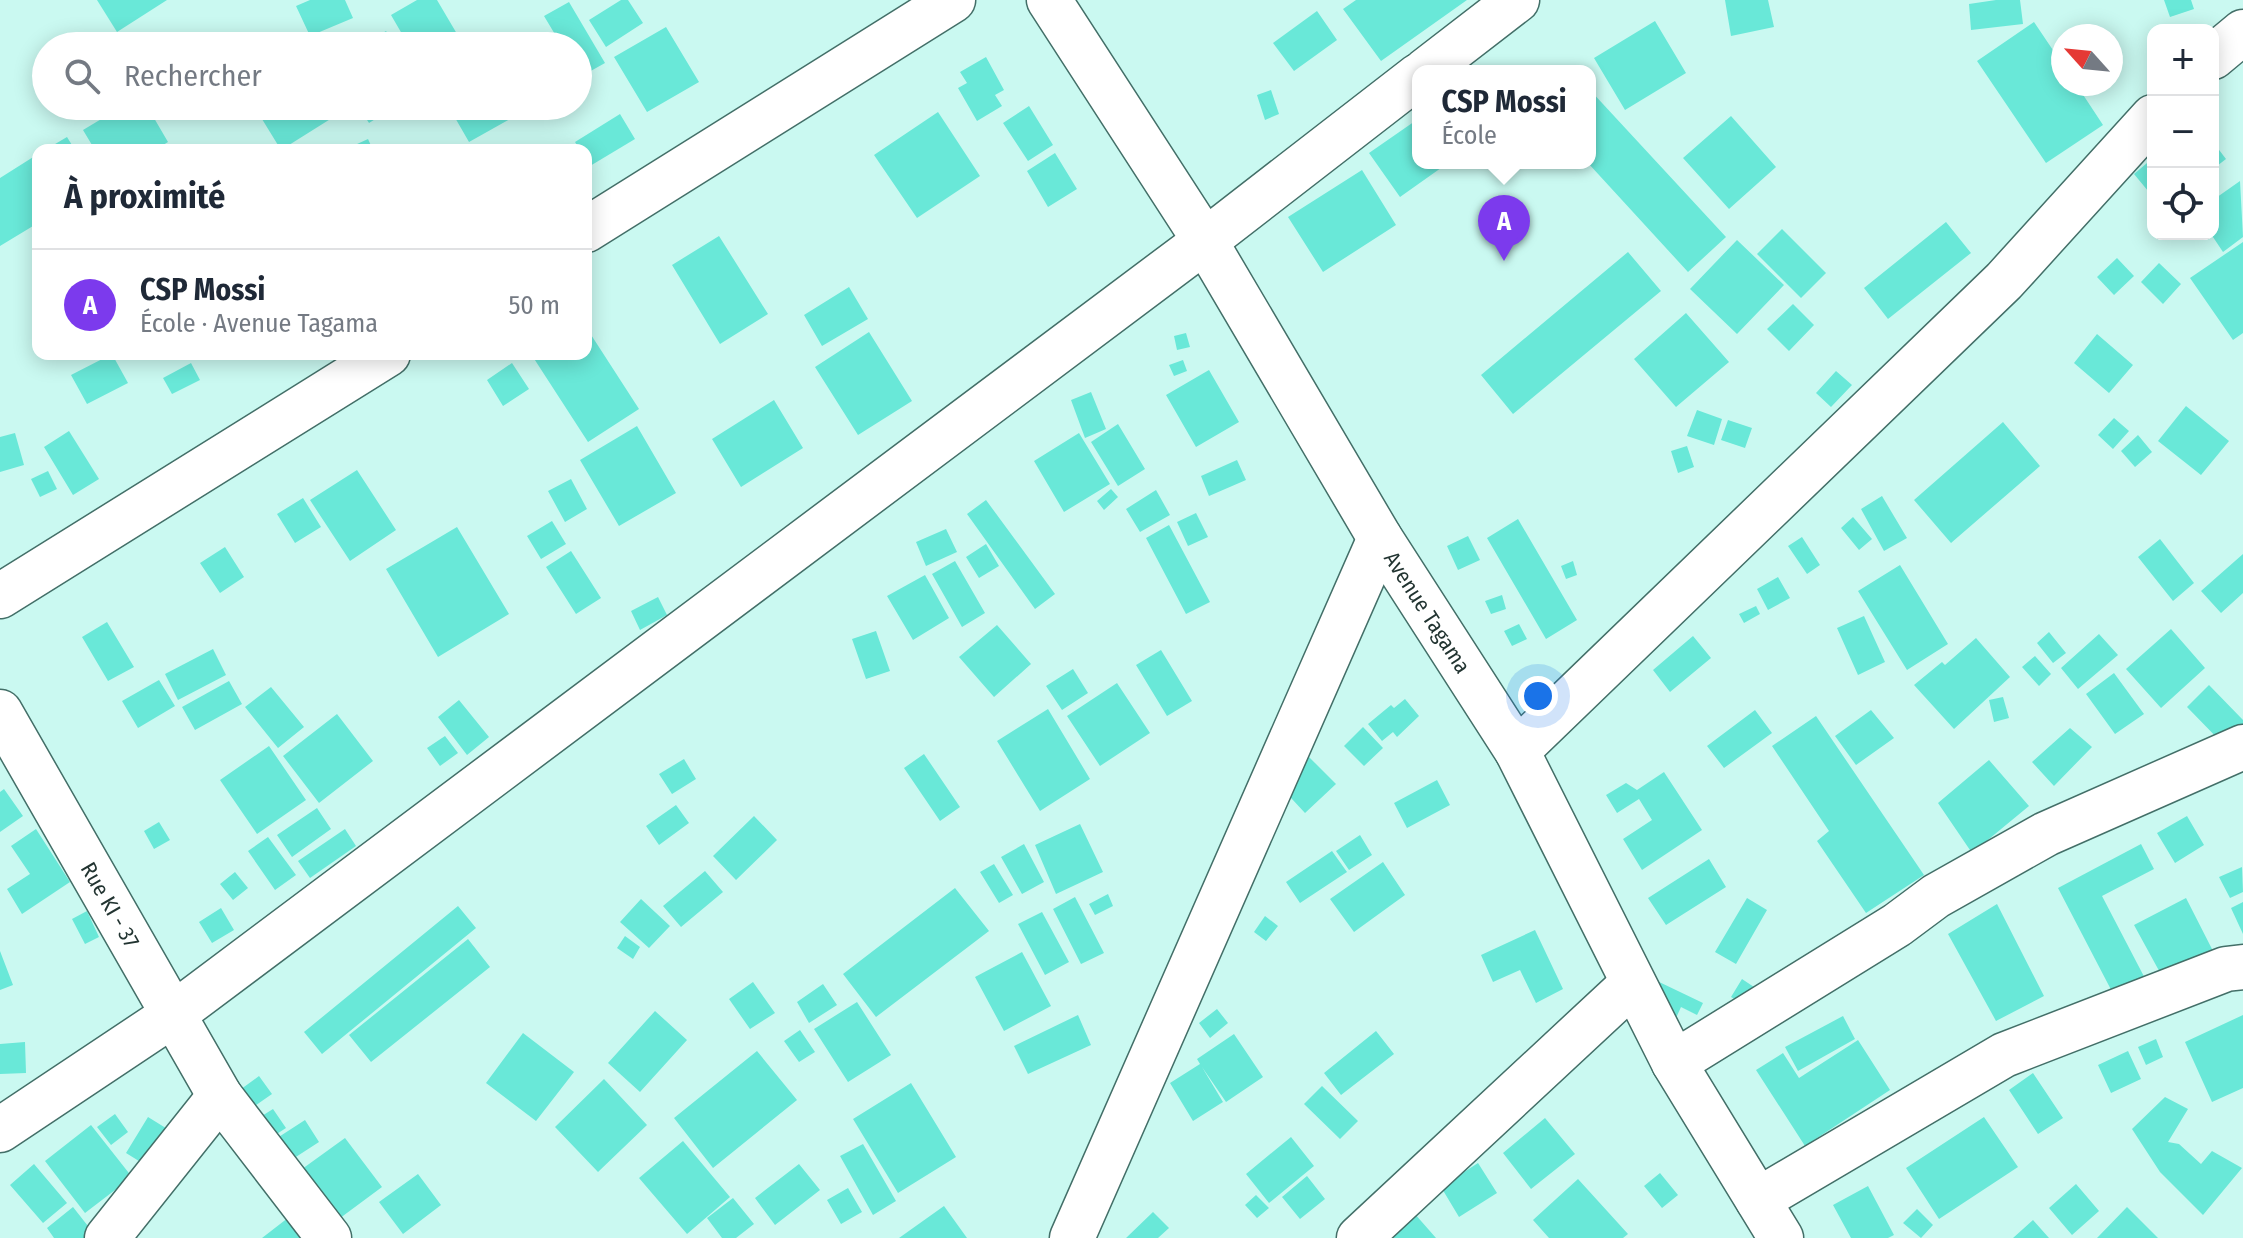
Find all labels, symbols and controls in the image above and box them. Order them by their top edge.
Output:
north arrow [2051,24,2123,96]
map controls [2147,24,2219,240]
button: + [2147,24,2219,96]
search box [32,32,592,120]
icon: search [60,54,104,98]
text: Rechercher [124,58,262,94]
popup [1412,65,1596,169]
text: CSP Mossi [1441,84,1567,120]
button: − [2147,96,2219,168]
text: École [1441,120,1497,151]
button: locate [2147,168,2219,240]
text: À proximité [64,176,225,217]
pin: A [1478,195,1530,261]
text: CSP Mossi [140,272,265,308]
text: A [83,290,97,321]
text: 50 m [508,290,560,321]
text: École · Avenue Tagama [140,308,378,339]
street label: Avenue Tagama [1379,546,1477,678]
your location [1518,676,1558,716]
street label: Rue KI - 37 [75,857,146,952]

